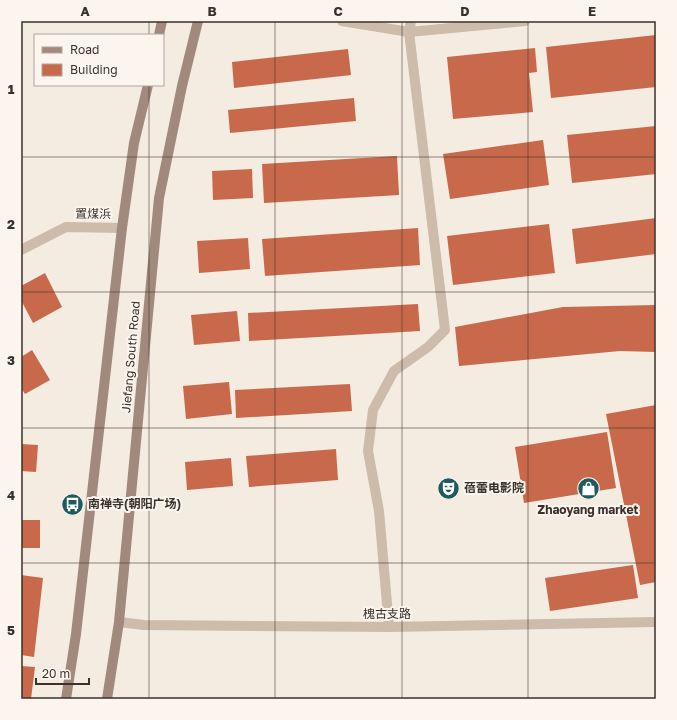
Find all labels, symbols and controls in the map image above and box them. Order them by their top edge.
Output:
text: A [80,3,90,19]
text: B [207,3,217,19]
text: C [333,3,343,19]
text: D [460,3,470,19]
text: E [588,3,596,19]
legend [34,34,164,86]
text: Road [70,42,99,57]
text: Building [70,62,118,77]
text: 1 [8,81,15,97]
street label: 置煤浜 [75,206,111,221]
text: 2 [7,216,15,232]
street label: Jiefang South Road [118,300,143,413]
text: 3 [7,352,15,368]
theatre icon: 蓓蕾电影院 [436,475,462,501]
shop icon: Zhaoyang market [575,476,601,502]
place label: 蓓蕾电影院 [464,480,524,495]
text: 4 [7,487,15,503]
bus stop icon: 南禅寺(朝阳广场) [60,491,86,517]
place label: 南禅寺(朝阳广场) [88,496,181,511]
place label: Zhaoyang market [538,502,639,517]
street label: 槐古支路 [363,606,411,621]
text: 5 [7,622,15,638]
scale bar [36,660,89,686]
text: 20 m [42,666,70,681]

